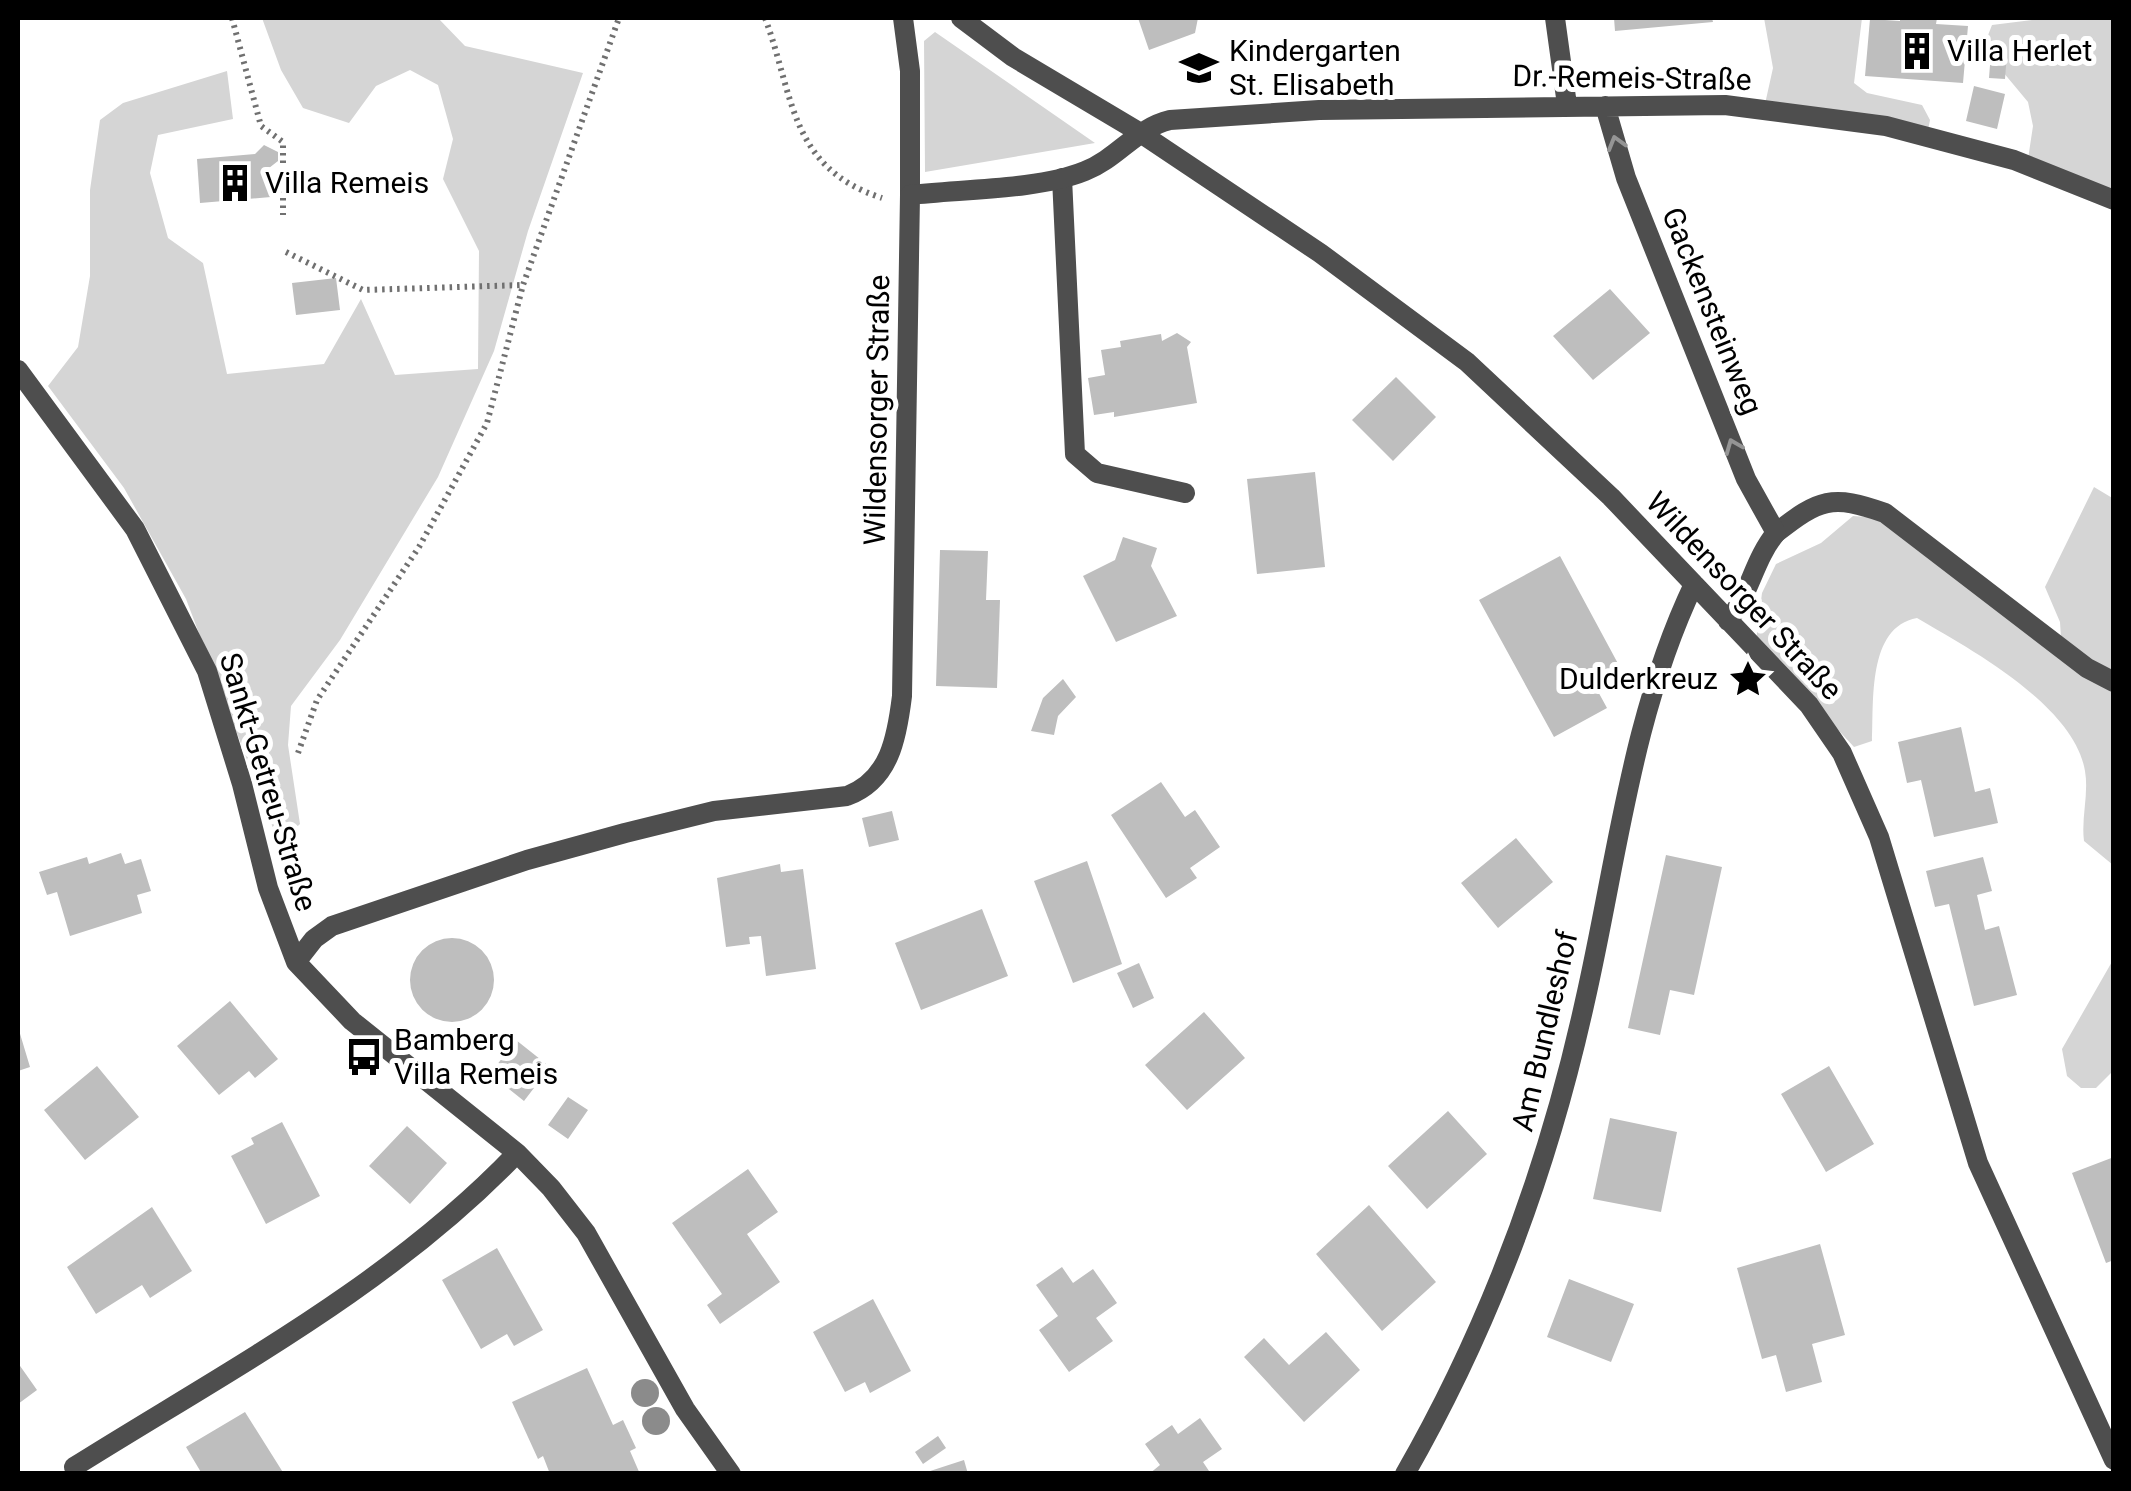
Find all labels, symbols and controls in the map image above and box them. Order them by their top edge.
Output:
building icon: Villa Herlet [1896,30,1938,72]
place label: Kindergarten St. Elisabeth [1229,33,1401,102]
place label: Villa Herlet [1947,33,2092,68]
school or university icon: Kindergarten St. Elisabeth [1178,47,1220,89]
street label: Dr.-Remeis-Straße [1512,58,1752,97]
one-way arrow [1607,135,1628,152]
building icon: Villa Remeis [214,162,256,204]
place label: Villa Remeis [265,165,429,200]
street label: Gackensteinweg [1655,202,1770,419]
street label: Wildensorger Straße [857,274,896,546]
one-way arrow [1724,438,1744,455]
street label: Wildensorger Straße [1639,485,1849,707]
street label: Sankt-Getreu-Straße [213,649,324,915]
place icon: Dulderkreuz [1727,658,1769,700]
place label: Dulderkreuz [1559,661,1718,696]
street label: Am Bundleshof [1504,927,1585,1135]
place label: Bamberg Villa Remeis [394,1022,558,1091]
bus stop icon: Bamberg Villa Remeis [343,1036,385,1078]

